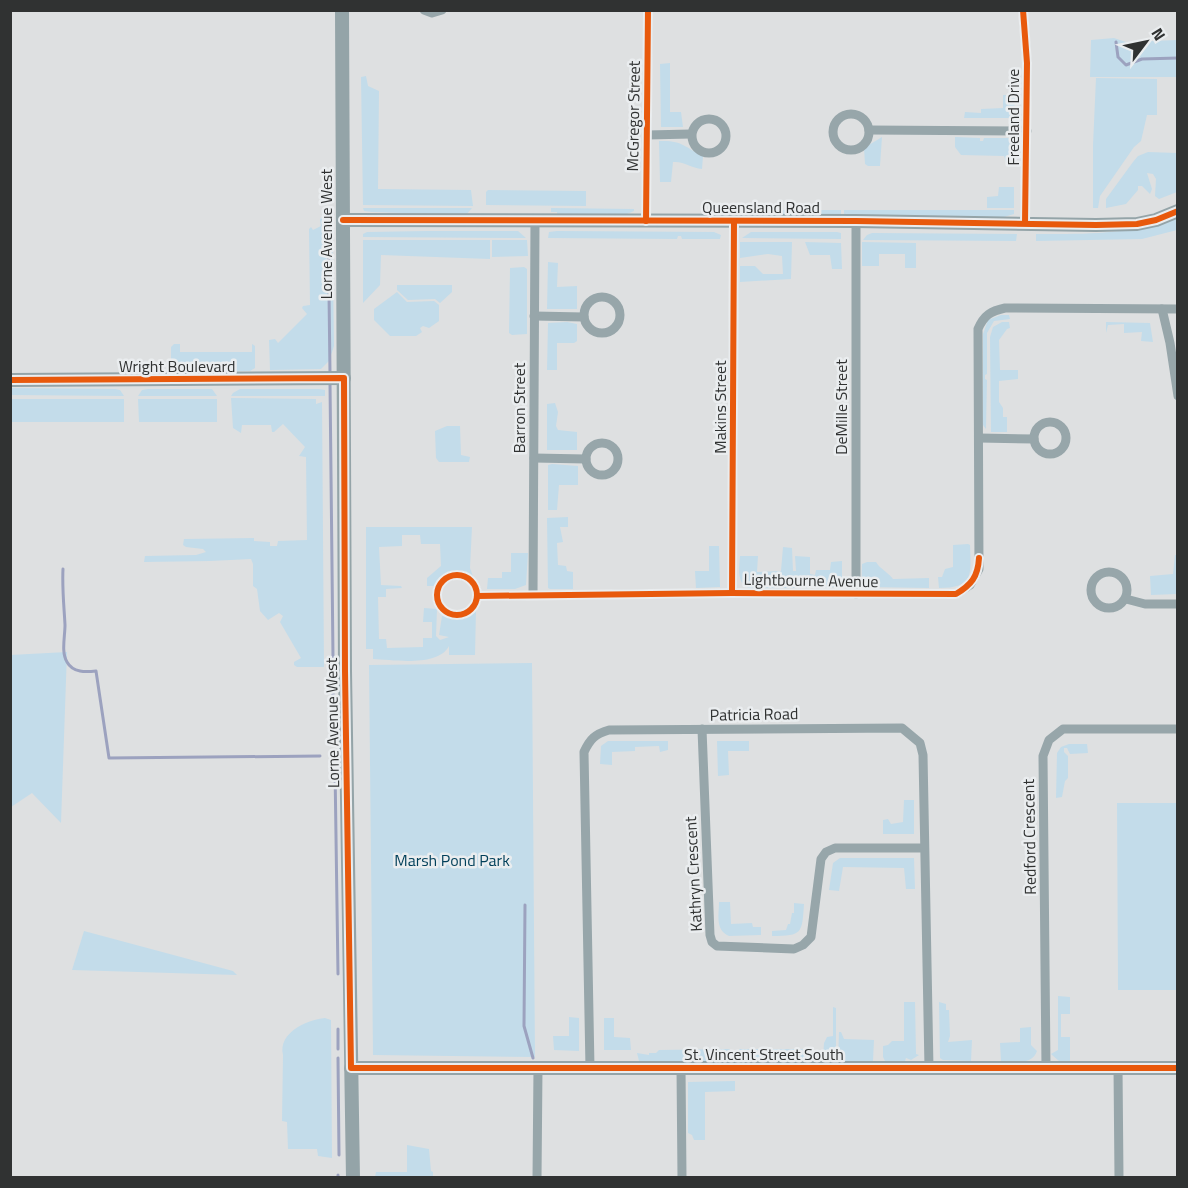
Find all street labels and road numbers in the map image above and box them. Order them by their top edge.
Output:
street label: McGregor Street [620,60,646,172]
street label: Freeland Drive [1001,69,1025,165]
street label: Lorne Avenue West [314,168,338,299]
street label: Queensland Road [702,195,820,219]
street label: Wright Boulevard [119,354,235,378]
street label: DeMille Street [829,359,853,455]
street label: Makins Street [708,360,732,454]
street label: Barron Street [507,362,531,453]
street label: Lightbourne Avenue [743,567,879,593]
street label: Lorne Avenue West [319,657,345,788]
street label: Patricia Road [709,701,799,727]
street label: Redford Crescent [1016,779,1042,895]
street label: Kathryn Crescent [678,815,708,932]
street label: St. Vincent Street South [684,1042,844,1066]

